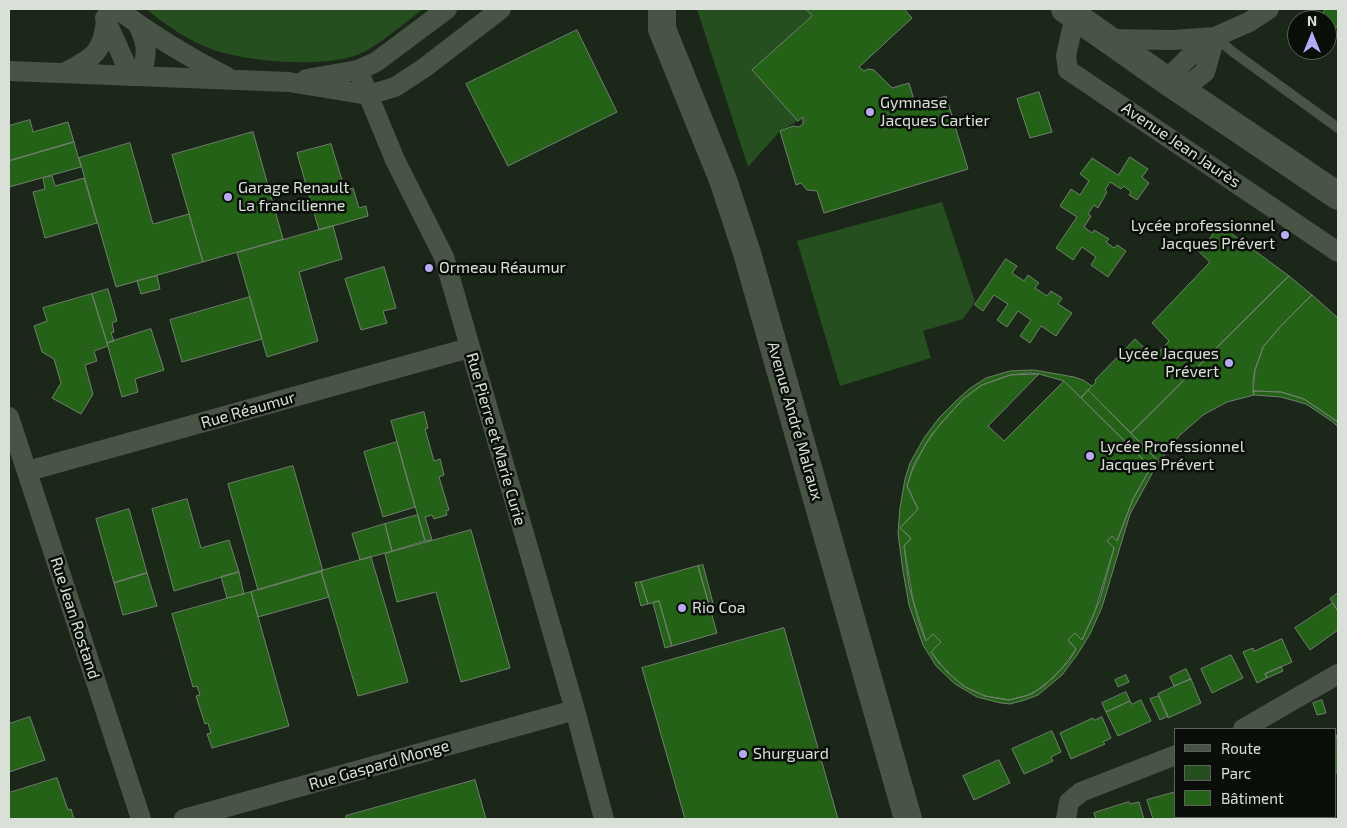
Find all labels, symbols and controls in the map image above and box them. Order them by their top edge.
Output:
north arrow [1287,10,1337,60]
text: N [1307,12,1317,29]
place label: Gymnase Jacques Cartier [880,93,990,131]
street label: Avenue Jean Jaurès [1118,98,1244,192]
marker: Gymnase Jacques Cartier [864,106,876,118]
place label: Garage Renault La francilienne [238,178,349,216]
marker: Garage Renault La francilienne [222,191,234,203]
place label: Lycée professionnel Jacques Prévert [1131,216,1275,254]
marker: Lycée professionnel Jacques Prévert [1279,229,1291,241]
place label: Ormeau Réaumur [439,258,566,278]
marker: Ormeau Réaumur [423,262,435,274]
street label: Avenue André Malraux [763,339,827,503]
place label: Lycée Jacques Prévert [1118,344,1219,382]
street label: Rue Pierre et Marie Curie [462,350,530,528]
marker: Lycée Jacques Prévert [1223,357,1235,369]
street label: Rue Réaumur [199,387,297,433]
place label: Lycée Professionnel Jacques Prévert [1100,437,1244,475]
marker: Lycée Professionnel Jacques Prévert [1084,450,1096,462]
street label: Rue Jean Rostand [46,555,104,681]
place label: Rio Coa [692,598,746,618]
marker: Rio Coa [676,602,688,614]
legend [1174,728,1337,818]
street label: Rue Gaspard Monge [307,736,451,794]
text: Route [1221,739,1261,757]
place label: Shurguard [753,744,829,764]
marker: Shurguard [737,748,749,760]
text: Parc [1221,764,1251,782]
text: Bâtiment [1221,789,1284,807]

